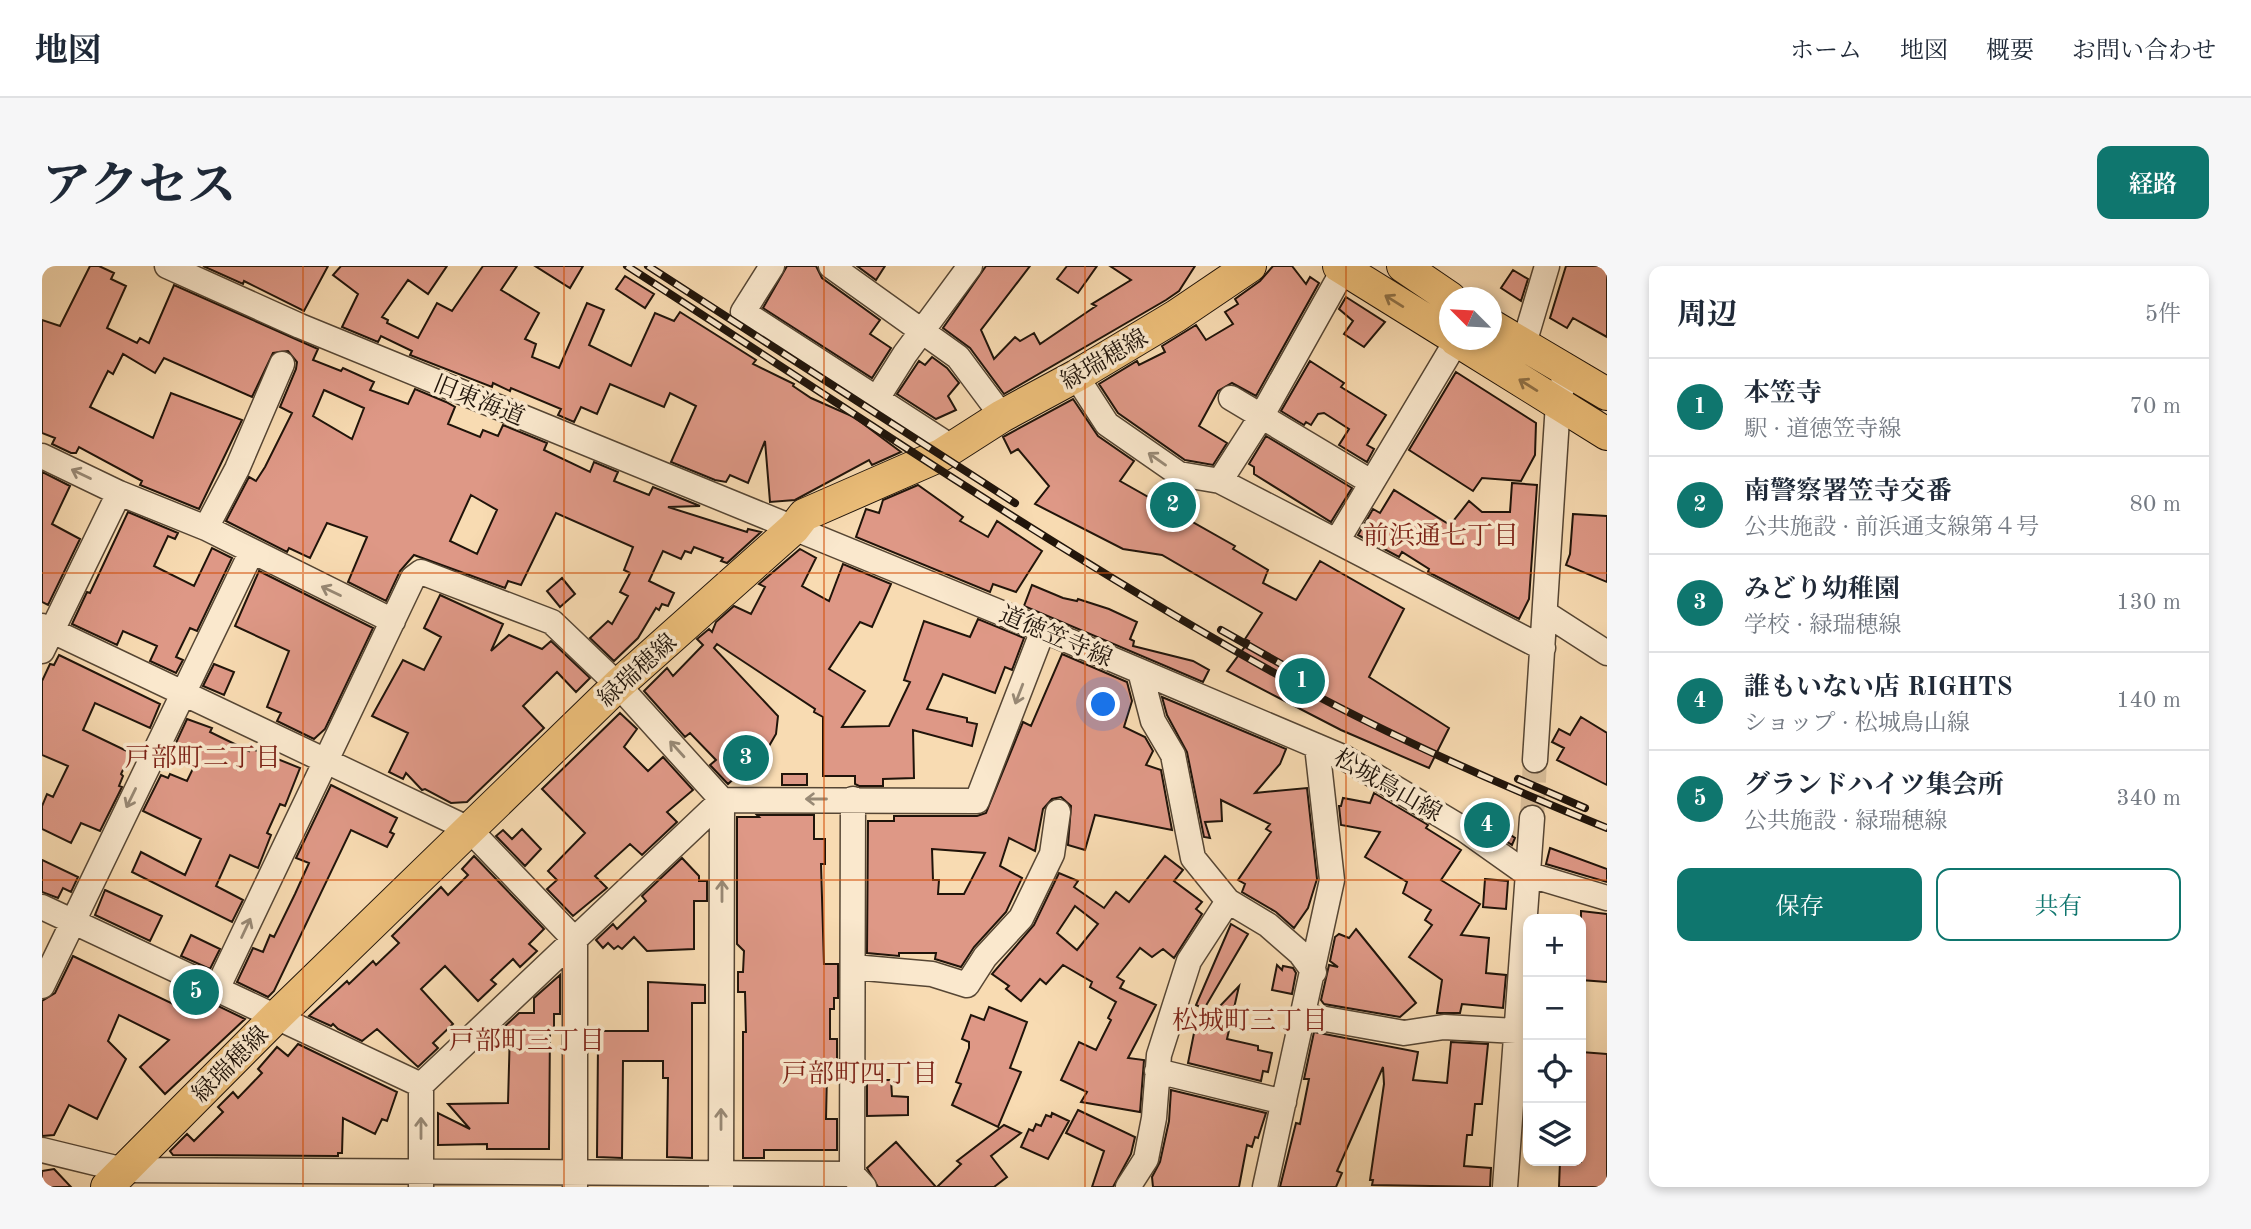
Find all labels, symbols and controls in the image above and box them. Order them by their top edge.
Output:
text: 地図 [35,36,101,69]
text: ホーム [1790,40,1862,64]
text: 地図 [1900,40,1948,64]
text: 概要 [1986,40,2034,64]
text: お問い合わせ [2072,40,2216,64]
button: 経路 [2097,146,2209,219]
text: アクセス [42,164,237,213]
north arrow [1439,287,1502,350]
one-way arrow [1385,293,1405,307]
text: 周辺 [1677,301,1737,331]
text: 5件 [2145,303,2181,326]
street label: 緑瑞穂線 [1056,324,1153,395]
street label: 旧東海道 [429,370,528,431]
one-way arrow [1519,377,1539,391]
text: 本笠寺 [1744,381,1822,407]
text: 1 [1693,395,1707,418]
text: 70 m [2130,395,2181,418]
text: 駅 · 道徳笠寺線 [1744,418,1901,441]
one-way arrow [1148,452,1168,466]
one-way arrow [71,467,92,481]
pin: 2 [1150,479,1196,531]
text: 南警察署笠寺交番 [1744,479,1952,505]
text: 2 [1693,493,1707,516]
text: 80 m [2130,493,2181,516]
text: 公共施設 · 前浜通支線第４号 [1744,516,2039,539]
district label: 前浜通七丁目 [1363,522,1519,550]
text: みどり幼稚園 [1744,577,1900,603]
one-way arrow [321,584,342,598]
text: 3 [1693,591,1707,614]
text: 130 m [2116,591,2181,614]
street label: 道徳笠寺線 [995,601,1116,672]
text: 学校 · 緑瑞穂線 [1744,614,1901,637]
street label: 緑瑞穂線 [593,628,682,713]
pin: 1 [1279,655,1325,707]
text: 誰もいない店 RIGHTS [1744,675,2013,701]
one-way arrow [1011,682,1024,704]
your location [1086,687,1120,721]
text: 4 [1693,689,1707,712]
text: 140 m [2116,689,2181,712]
text: ショップ · 松城鳥山線 [1744,712,1970,735]
pin: 3 [723,732,769,784]
one-way arrow [668,741,685,758]
district label: 戸部町二丁目 [125,744,281,772]
street label: 松城鳥山線 [1329,744,1446,827]
text: グランドハイツ集会所 [1744,773,2003,799]
one-way arrow [124,787,138,808]
text: 5 [1693,787,1707,810]
text: 340 m [2116,787,2181,810]
one-way arrow [804,792,827,806]
pin: 4 [1464,799,1510,851]
text: 公共施設 · 緑瑞穂線 [1744,810,1947,833]
button: 保存 [1677,868,1922,941]
button: 共有 [1936,868,2181,941]
one-way arrow [715,880,729,903]
map controls [1523,914,1586,1166]
button: + [1523,914,1586,977]
one-way arrow [240,917,253,938]
pin: 5 [173,966,219,1018]
button: − [1523,977,1586,1040]
district label: 松城町三丁目 [1172,1007,1328,1035]
street label: 緑瑞穂線 [187,1021,274,1108]
district label: 戸部町三丁目 [449,1027,605,1055]
button: locate [1523,1040,1586,1103]
district label: 戸部町四丁目 [782,1060,938,1088]
button: layers [1523,1103,1586,1166]
one-way arrow [714,1108,728,1131]
one-way arrow [414,1116,428,1139]

